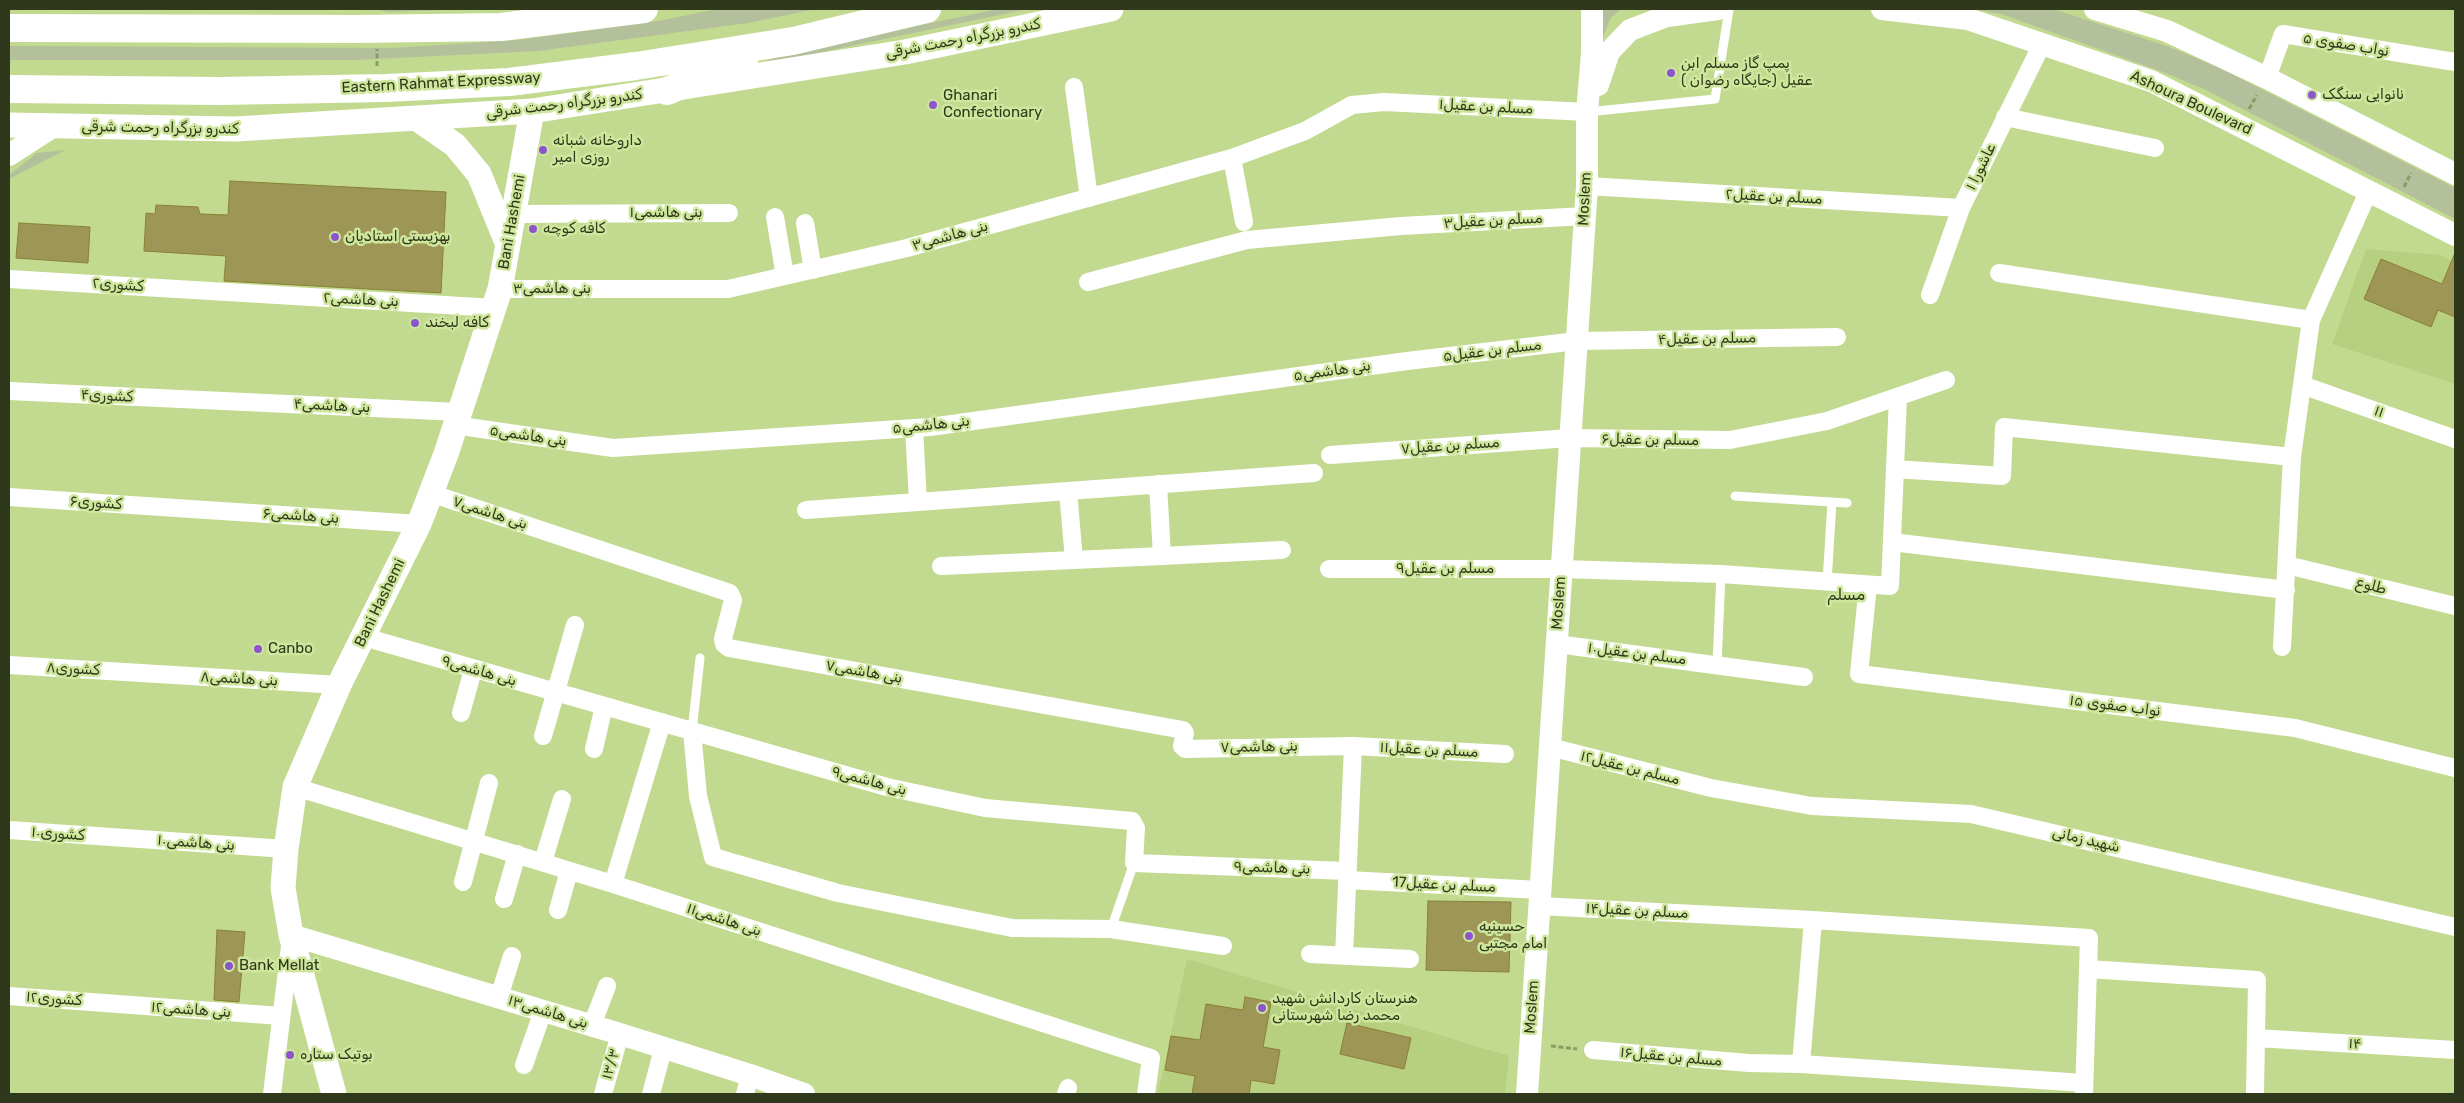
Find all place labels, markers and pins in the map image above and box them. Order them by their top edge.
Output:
place label: پمپ گاز مسلم ابن عقیل (جایگاه رضوان ) [1681,55,1813,90]
marker: پمپ گاز مسلم ابن عقیل (جایگاه رضوان ) [1665,67,1677,79]
place label: نانوایی سنگک [2322,86,2404,104]
place label: Ghanari Confectionary [943,87,1042,122]
marker: نانوایی سنگک [2306,89,2318,101]
marker: Ghanari Confectionary [927,99,939,111]
place label: داروخانه شبانه روزی امیر [553,132,642,167]
marker: داروخانه شبانه روزی امیر [537,144,549,156]
place label: کافه کوچه [543,220,606,238]
marker: کافه کوچه [527,223,539,235]
place label: بهزیستی استادیان [345,228,451,246]
marker: بهزیستی استادیان [329,231,341,243]
place label: کافه لبخند [425,314,489,332]
marker: کافه لبخند [409,317,421,329]
place label: Canbo [268,640,313,658]
marker: Canbo [252,643,264,655]
place label: حسینیه امام مجتبی [1479,918,1547,953]
marker: حسینیه امام مجتبی [1463,930,1475,942]
place label: Bank Mellat [239,957,319,975]
marker: Bank Mellat [223,960,235,972]
place label: هنرستان کاردانش شهید محمد رضا شهرستانی [1272,990,1418,1025]
marker: هنرستان کاردانش شهید محمد رضا شهرستانی [1256,1002,1268,1014]
place label: بوتیک ستاره [300,1046,373,1064]
marker: بوتیک ستاره [284,1049,296,1061]

